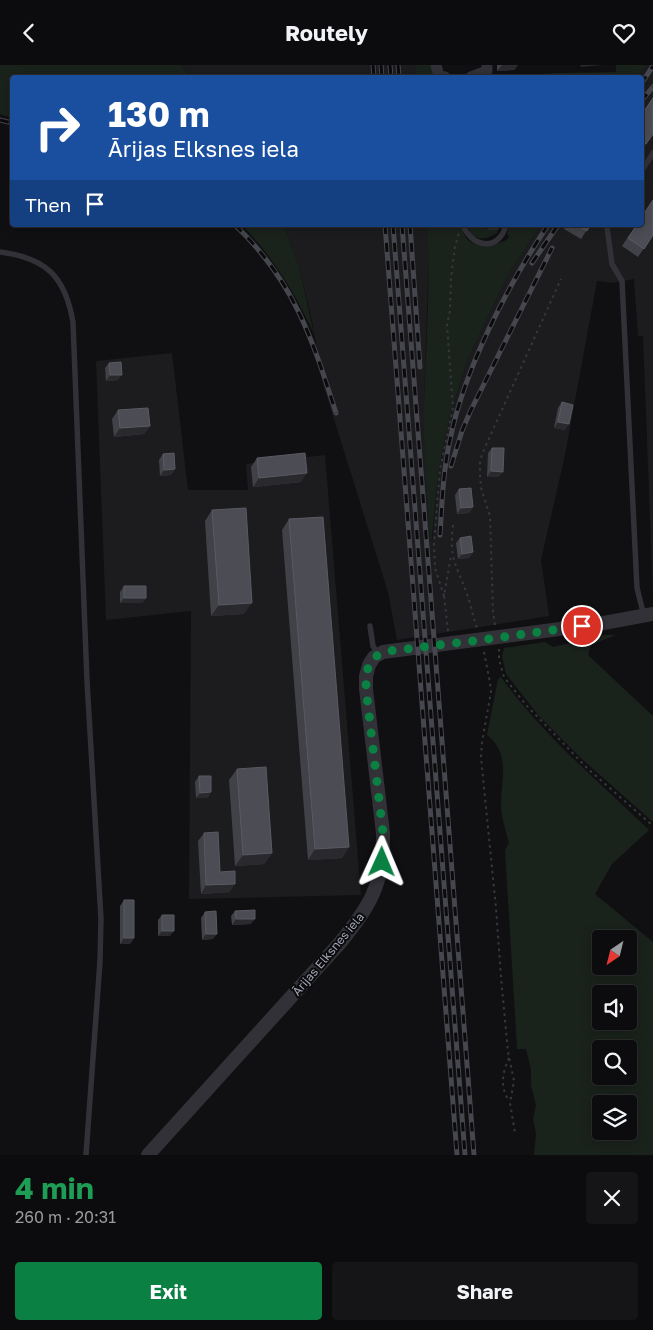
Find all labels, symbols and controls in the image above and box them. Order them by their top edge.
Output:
icon: back [15,19,43,47]
text: Routely [285,19,368,46]
icon: heart [610,19,638,47]
text: 130 m [108,93,210,135]
icon: right [25,95,90,160]
text: Ārijas Elksnes iela [108,135,299,162]
icon: arrive [81,190,109,218]
text: Then [25,193,71,216]
pin [561,605,603,647]
icon: arrive [568,612,596,640]
position arrow [355,835,407,887]
street label: Ārijas Elksnes iela [289,909,367,999]
north arrow [592,930,638,975]
map controls [592,930,637,1140]
button: sound [592,985,637,1030]
button: search [592,1040,637,1085]
button: layers [592,1095,637,1140]
text: 4 min [15,1170,94,1206]
button: close [586,1172,638,1224]
text: 260 m · 20:31 [15,1207,116,1227]
button: Exit [15,1262,322,1320]
button: Share [332,1262,638,1320]

